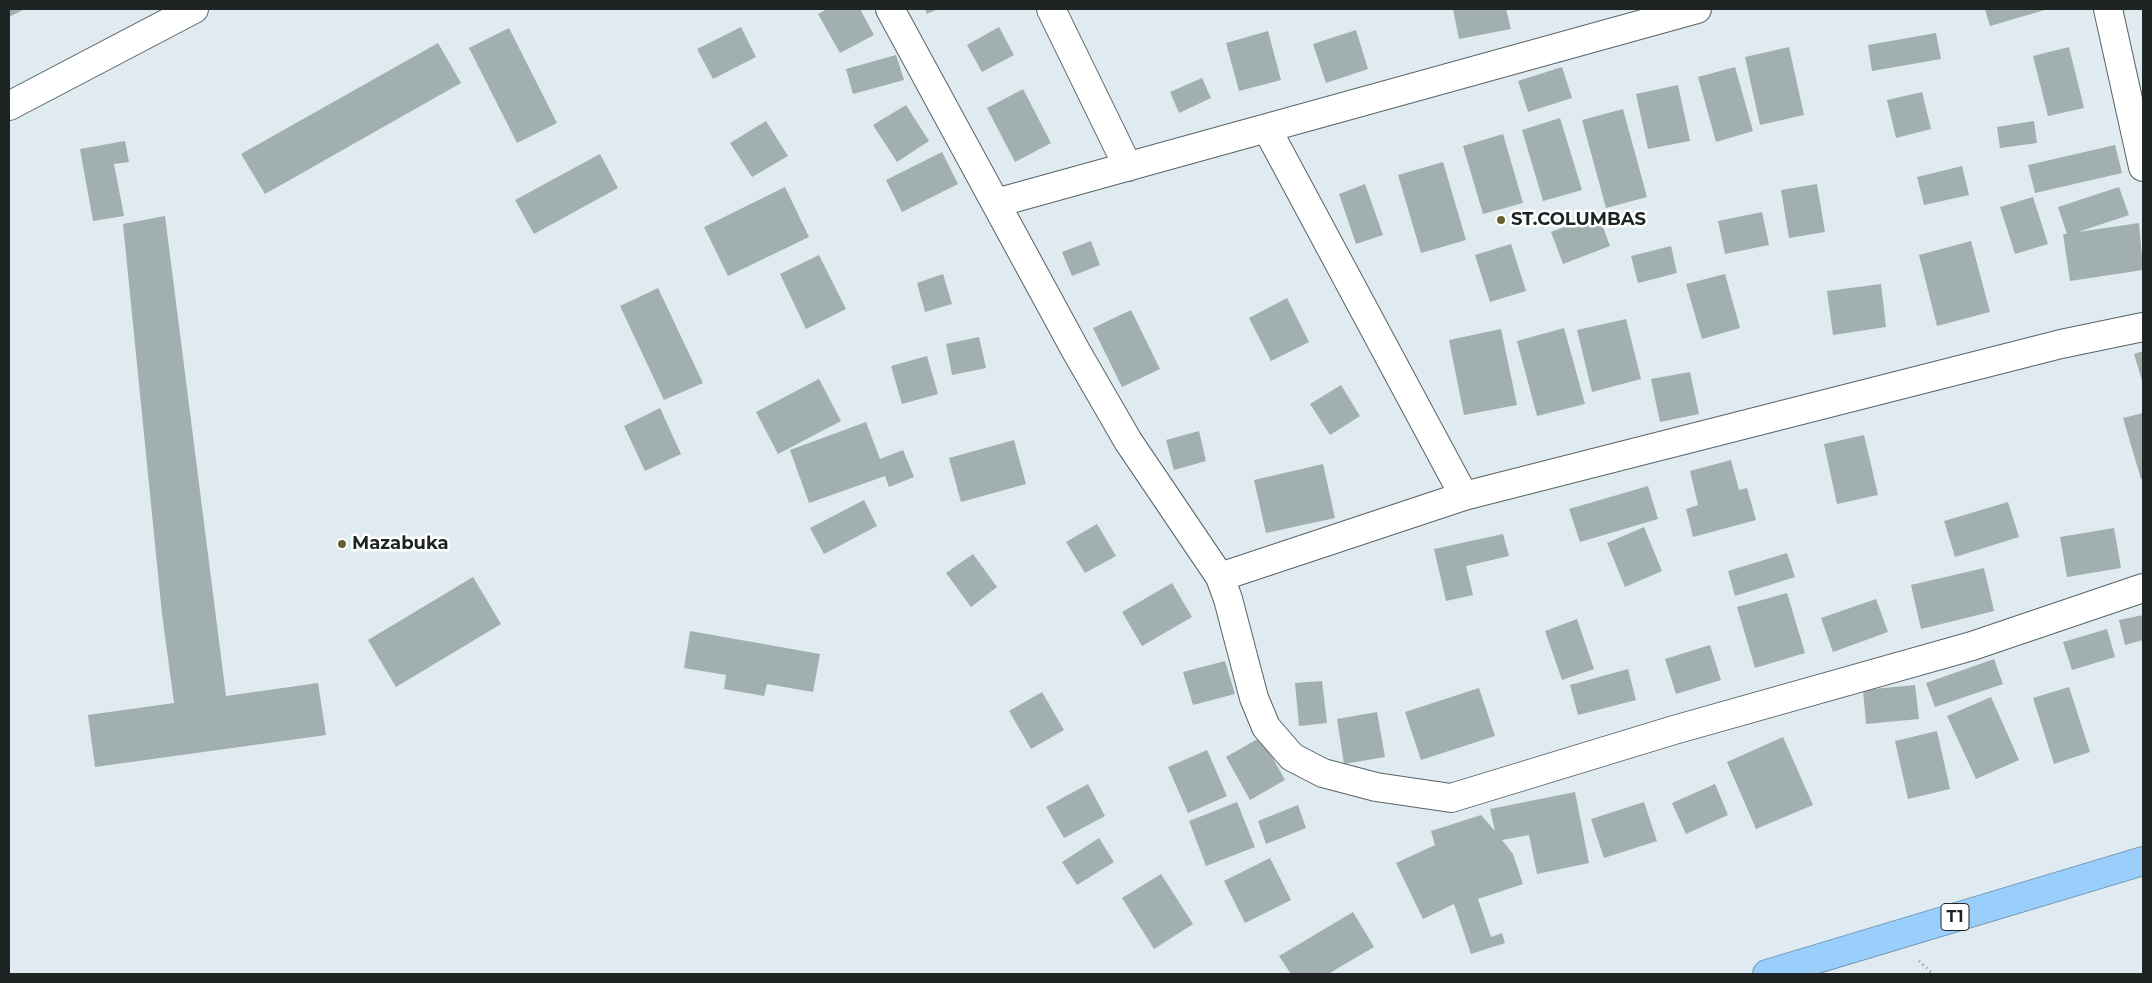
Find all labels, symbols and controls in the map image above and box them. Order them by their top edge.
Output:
place label: ST.COLUMBAS [1511,209,1646,231]
marker: ST.COLUMBAS [1495,214,1507,226]
place label: Mazabuka [352,533,449,555]
marker: Mazabuka [336,538,348,550]
road number: T1 [1941,904,1969,930]

